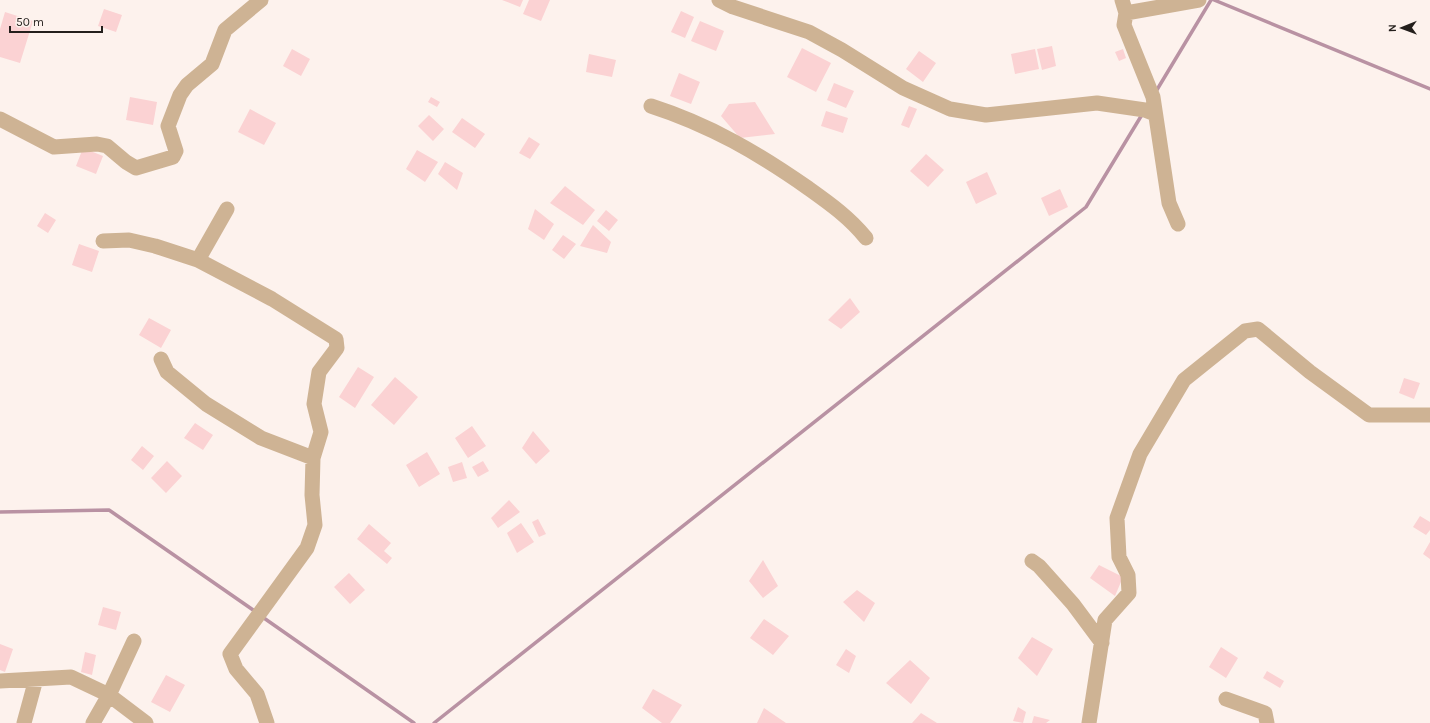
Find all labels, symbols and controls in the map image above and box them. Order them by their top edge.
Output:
scale bar [10,8,102,34]
north arrow [1382,8,1422,48]
text: 50 m [16,15,44,29]
text: N [1386,24,1399,32]

